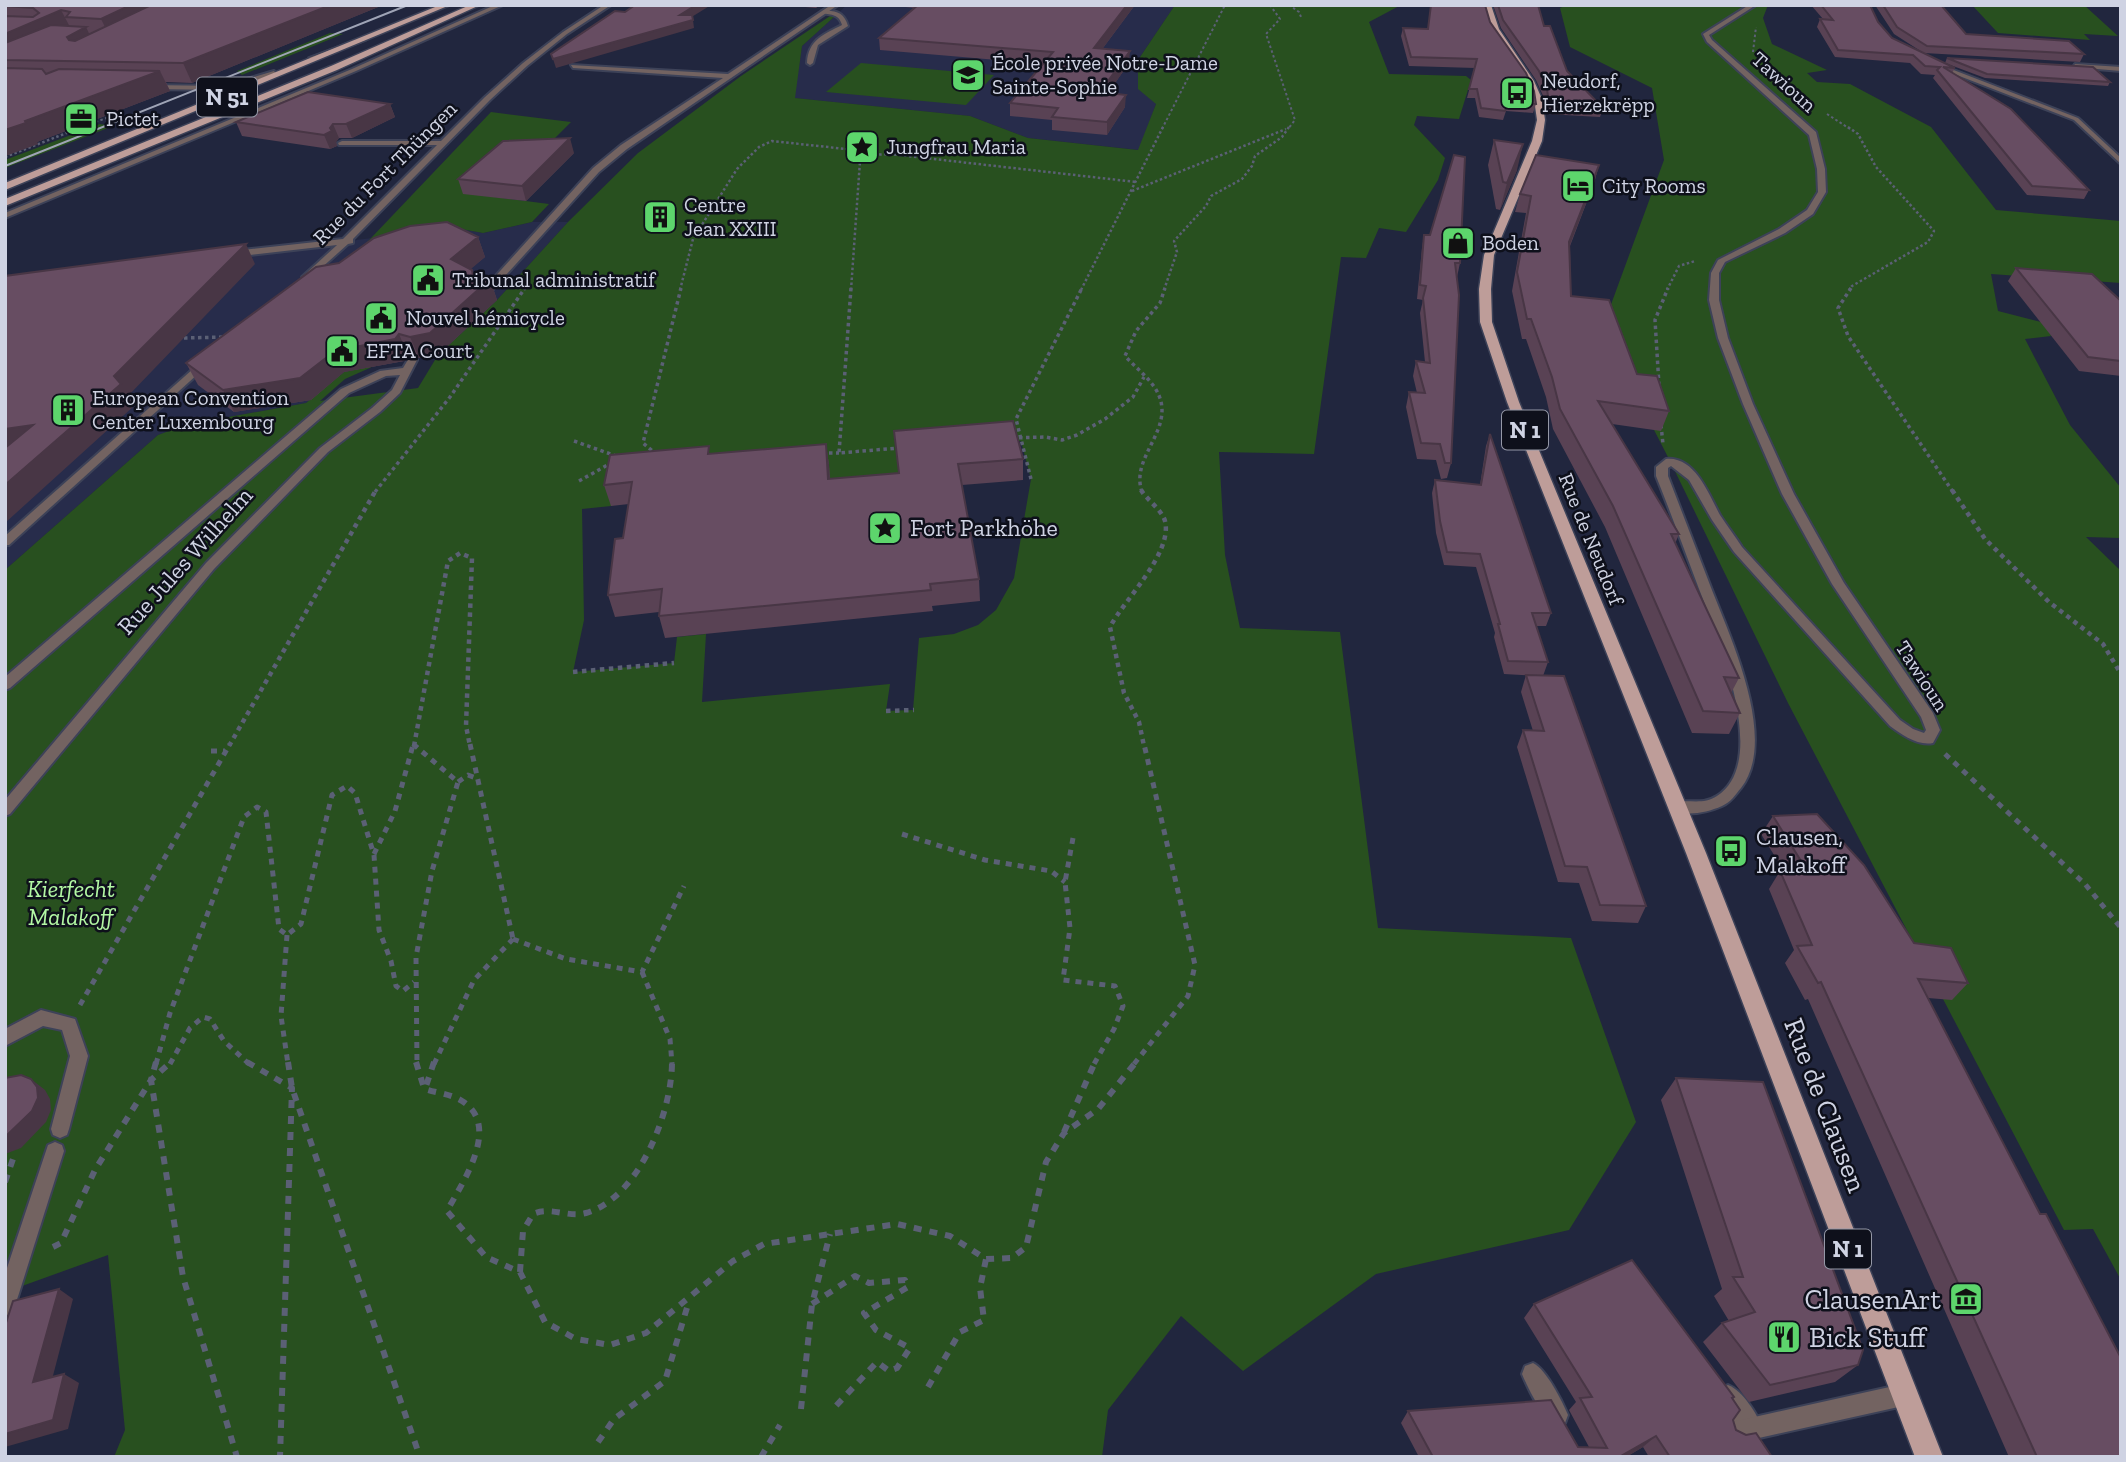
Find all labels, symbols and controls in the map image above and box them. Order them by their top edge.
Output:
street label: Tawioun [1747,46,1822,117]
place label: École privée Notre-Dame Sainte-Sophie [992,50,1218,99]
school or university icon: École privée Notre-Dame Sainte-Sophie [949,56,987,94]
place label: Neudorf, Hierzekrëpp [1542,68,1655,117]
bus stop icon: Neudorf, Hierzekrëpp [1498,74,1536,112]
road number: N 51 [197,78,257,116]
street label: Rue du Fort Thüngen [308,96,462,250]
office icon: Pictet [62,100,100,138]
place label: Pictet [106,106,159,131]
place icon: Jungfrau Maria [843,128,881,166]
place label: Jungfrau Maria [886,134,1026,159]
hotel icon: City Rooms [1559,167,1597,205]
place label: City Rooms [1602,173,1706,198]
place label: Centre Jean XXIII [684,192,776,241]
building icon: Centre Jean XXIII [641,198,679,236]
shop icon: Boden [1439,224,1477,262]
place label: Boden [1482,230,1539,255]
public building icon: Tribunal administratif [409,261,447,299]
place label: Tribunal administratif [452,267,656,292]
public building icon: Nouvel hémicycle [362,299,400,337]
place label: Nouvel hémicycle [406,305,565,330]
public building icon: EFTA Court [323,332,361,370]
place label: EFTA Court [366,338,473,363]
place label: European Convention Center Luxembourg [92,385,289,434]
building icon: European Convention Center Luxembourg [49,391,87,429]
road number: N 1 [1502,410,1548,450]
street label: Rue de Neudorf [1554,469,1630,610]
street label: Rue Jules Wilhelm [111,481,259,640]
place icon: Fort Parkhöhe [866,509,904,547]
place label: Fort Parkhöhe [910,513,1058,542]
street label: Tawioun [1890,636,1954,716]
place label: Clausen, Malakoff [1756,822,1848,879]
bus stop icon: Clausen, Malakoff [1712,832,1750,870]
park label: Kierfecht Malakoff [27,874,116,931]
street label: Rue de Clausen [1777,1014,1874,1197]
road number: N 1 [1825,1230,1871,1268]
museum icon: ClausenArt [1947,1280,1985,1318]
place label: ClausenArt [1804,1283,1942,1316]
restaurant icon: Bick Stuff [1765,1318,1803,1356]
place label: Bick Stuff [1809,1321,1928,1354]

